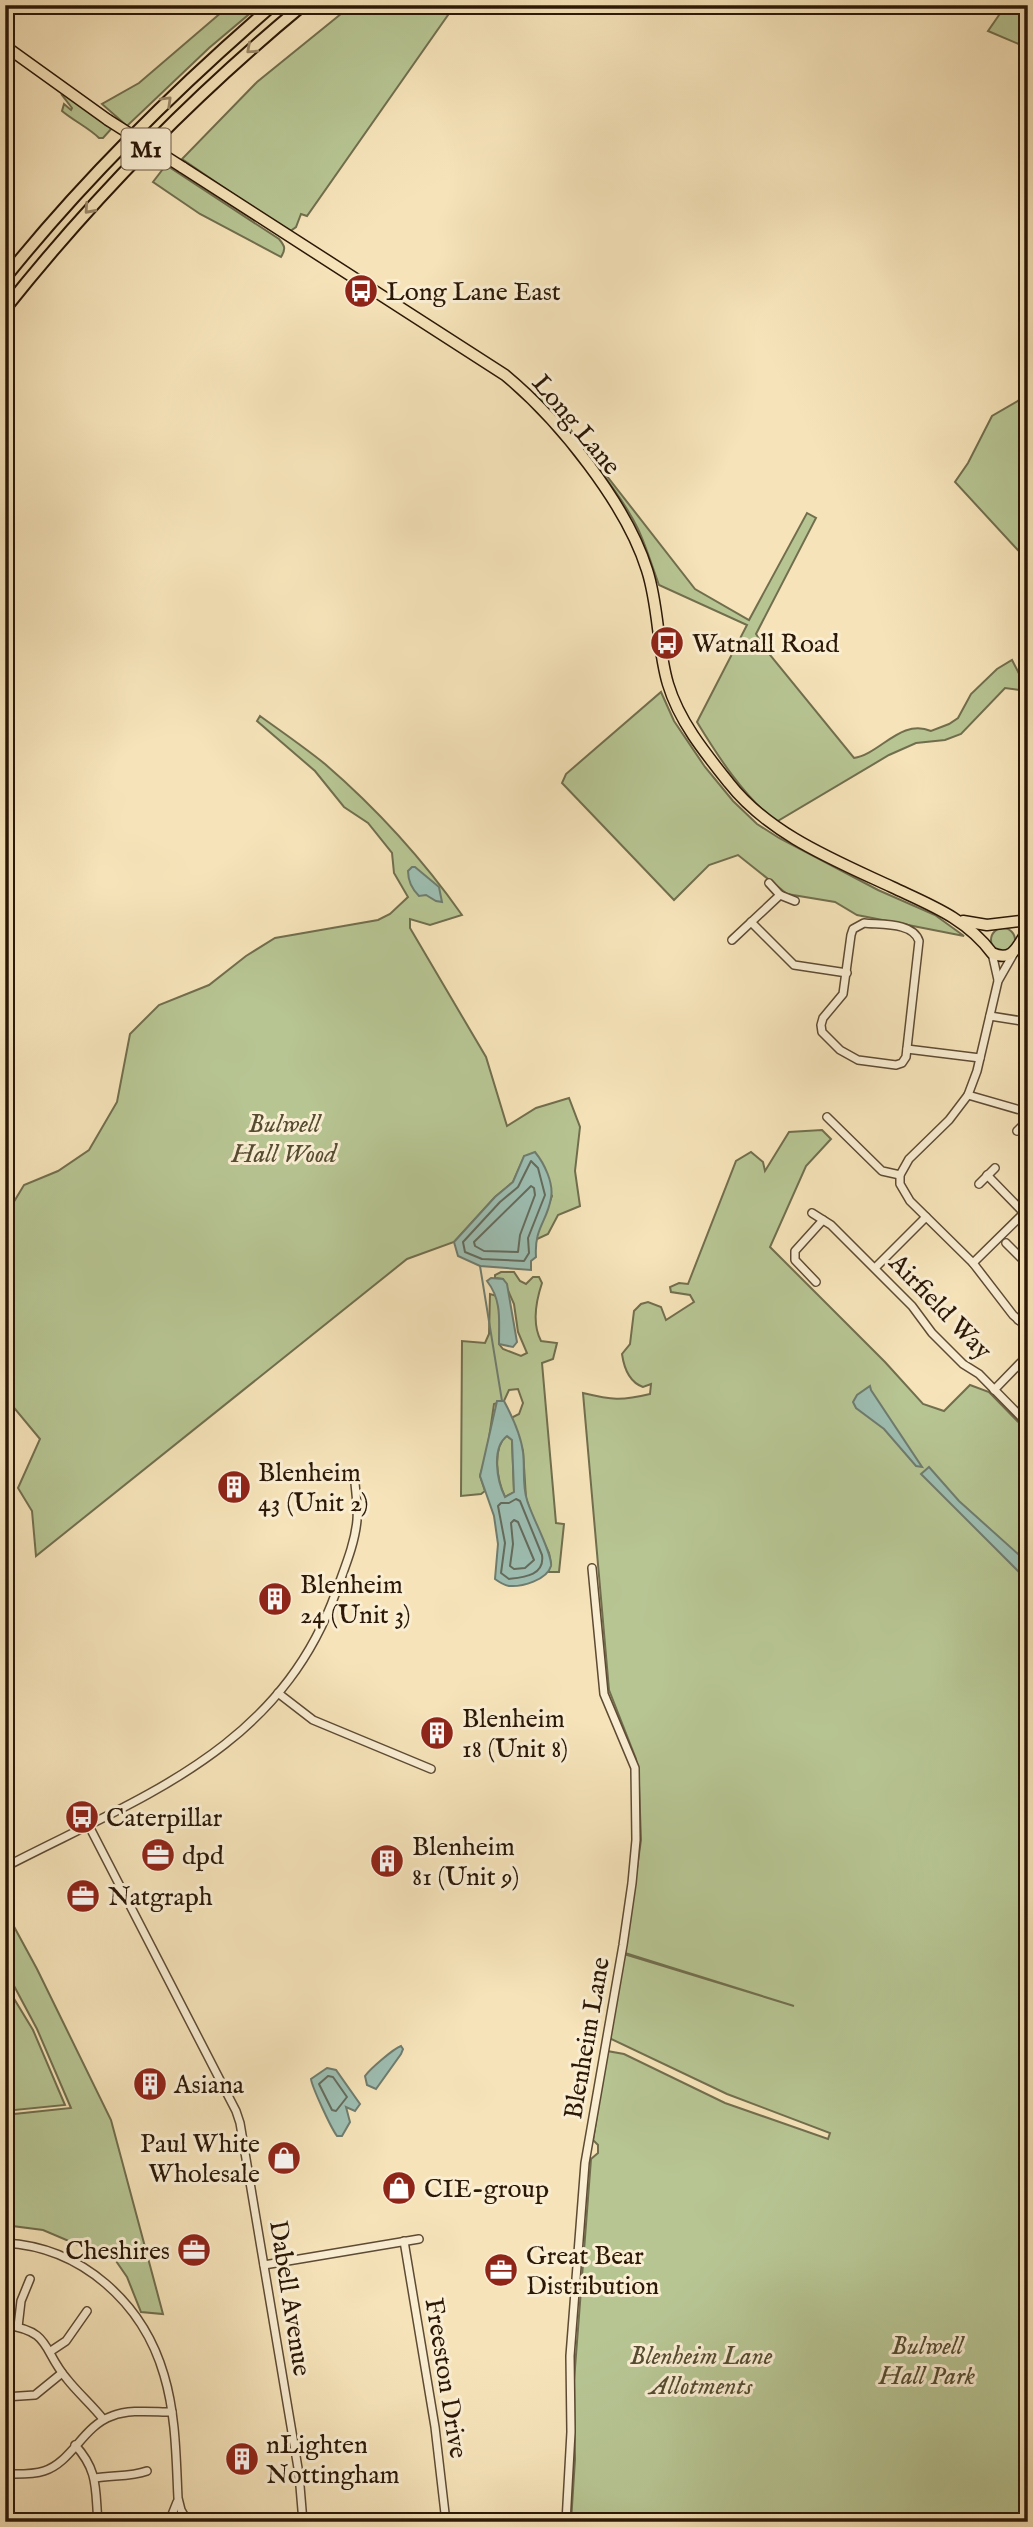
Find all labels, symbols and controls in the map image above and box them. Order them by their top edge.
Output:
one-way arrow [246,41,259,54]
one-way arrow [159,97,172,110]
road number: M1 [122,128,170,169]
one-way arrow [85,201,97,214]
bus stop icon: Long Lane East [342,272,380,310]
place label: Long Lane East [386,276,561,309]
street label: Long Lane [524,368,628,482]
bus stop icon: Watnall Road [648,624,686,662]
place label: Watnall Road [692,628,839,661]
park label: Bulwell Hall Wood [230,1108,338,1171]
street label: Airfield Way [881,1246,999,1367]
place label: Blenheim 43 (Unit 2) [258,1457,369,1520]
building icon: Blenheim 43 (Unit 2) [215,1468,253,1506]
place label: Blenheim 24 (Unit 3) [300,1569,411,1632]
building icon: Blenheim 24 (Unit 3) [256,1580,294,1618]
place label: Blenheim 18 (Unit 8) [462,1703,568,1766]
building icon: Blenheim 18 (Unit 8) [418,1714,456,1752]
bus stop icon: Caterpillar [63,1798,101,1836]
place label: Caterpillar [106,1802,223,1835]
place label: Blenheim 81 (Unit 9) [412,1831,519,1894]
office icon: dpd [139,1836,177,1874]
place label: dpd [182,1840,224,1873]
building icon: Blenheim 81 (Unit 9) [368,1842,406,1880]
office icon: Natgraph [64,1877,102,1915]
place label: Natgraph [108,1881,213,1914]
street label: Blenheim Lane [557,1955,618,2122]
building icon: Asiana [131,2065,169,2103]
place label: Asiana [173,2069,245,2102]
place label: Paul White Wholesale [140,2128,260,2191]
shop icon: Paul White Wholesale [265,2139,303,2177]
shop icon: CIE-group [380,2169,418,2207]
place label: CIE-group [424,2173,549,2206]
street label: Dabell Avenue [261,2218,318,2379]
office icon: Cheshires [175,2231,213,2269]
place label: Cheshires [65,2235,170,2268]
place label: Great Bear Distribution [526,2240,659,2303]
office icon: Great Bear Distribution [482,2251,520,2289]
street label: Freeston Drive [417,2296,474,2461]
park label: Bulwell Hall Park [878,2330,976,2393]
park label: Blenheim Lane Allotments [629,2340,773,2403]
place label: nLighten Nottingham [266,2429,400,2492]
building icon: nLighten Nottingham [223,2440,261,2478]

